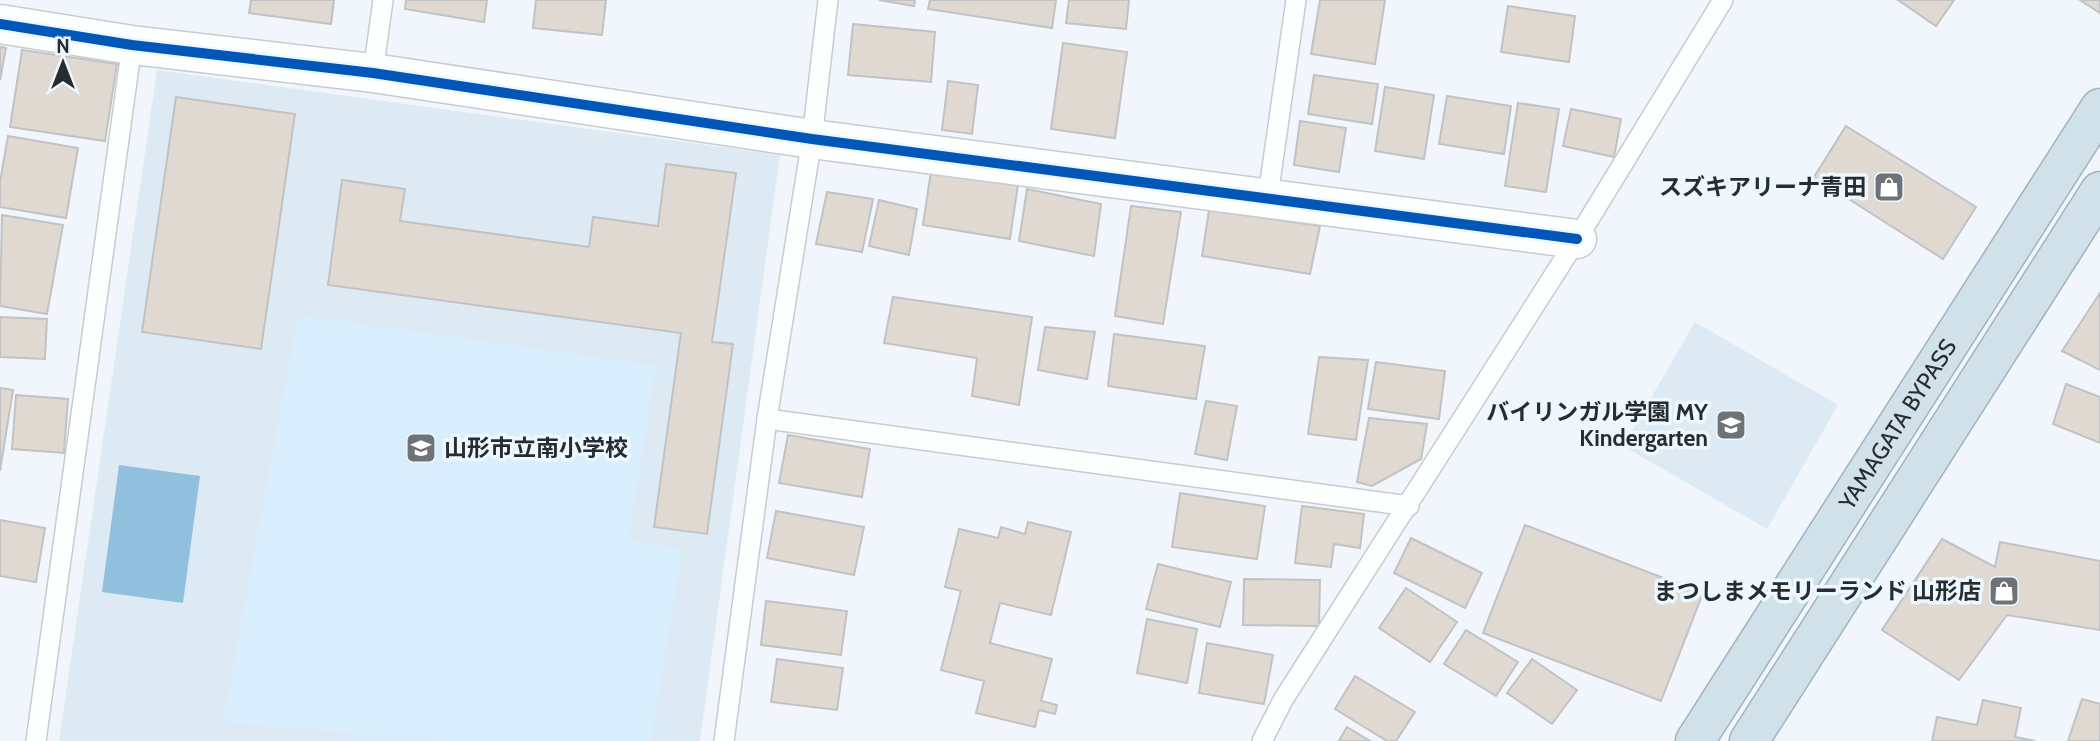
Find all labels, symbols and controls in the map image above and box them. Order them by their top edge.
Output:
north arrow [28,28,98,98]
text: N [56,35,70,58]
shop icon: スズキアリーナ青田 [1872,170,1906,204]
place label: スズキアリーナ青田 [1659,173,1866,201]
street label: YAMAGATA BYPASS [1832,334,1962,515]
place label: バイリンガル学園 MY Kindergarten [1486,398,1709,452]
school or university icon: バイリンガル学園 MY Kindergarten [1714,408,1748,442]
school or university icon: 山形市立南小学校 [404,431,438,465]
place label: 山形市立南小学校 [444,434,628,462]
shop icon: まつしまメモリーランド 山形店 [1987,574,2021,608]
place label: まつしまメモリーランド 山形店 [1654,577,1981,605]

